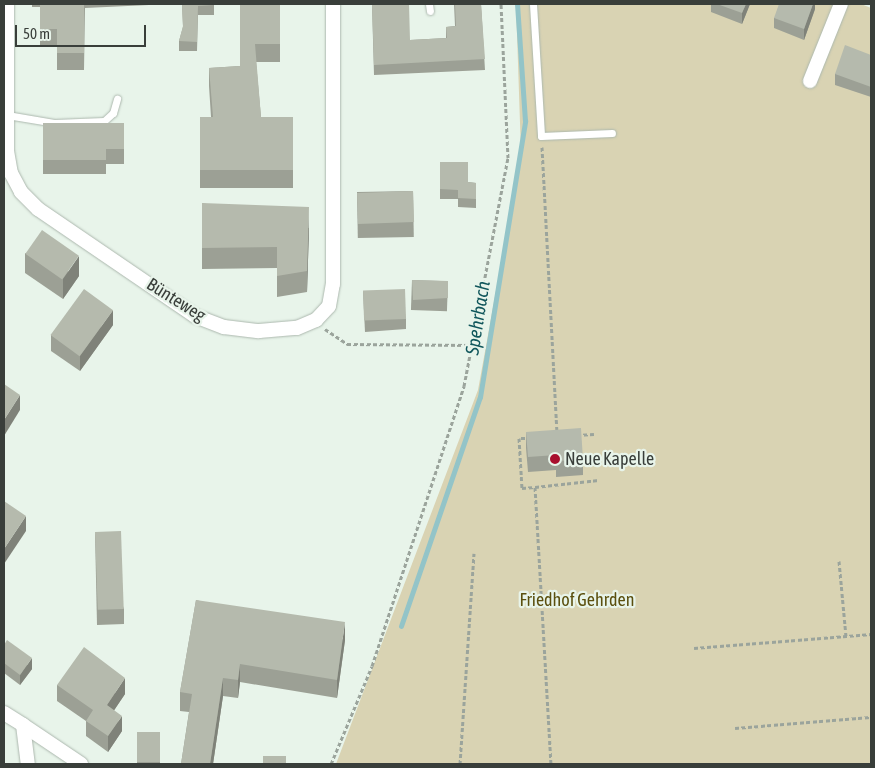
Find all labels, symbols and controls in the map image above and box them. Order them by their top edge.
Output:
scale bar [18,15,149,47]
text: 50 m [23,25,50,42]
street label: Bünteweg [143,274,209,326]
water label: Spehrbach [461,279,495,357]
place label: Neue Kapelle [565,448,654,470]
marker: Neue Kapelle [549,453,561,465]
park label: Friedhof Gehrden [520,589,634,611]

